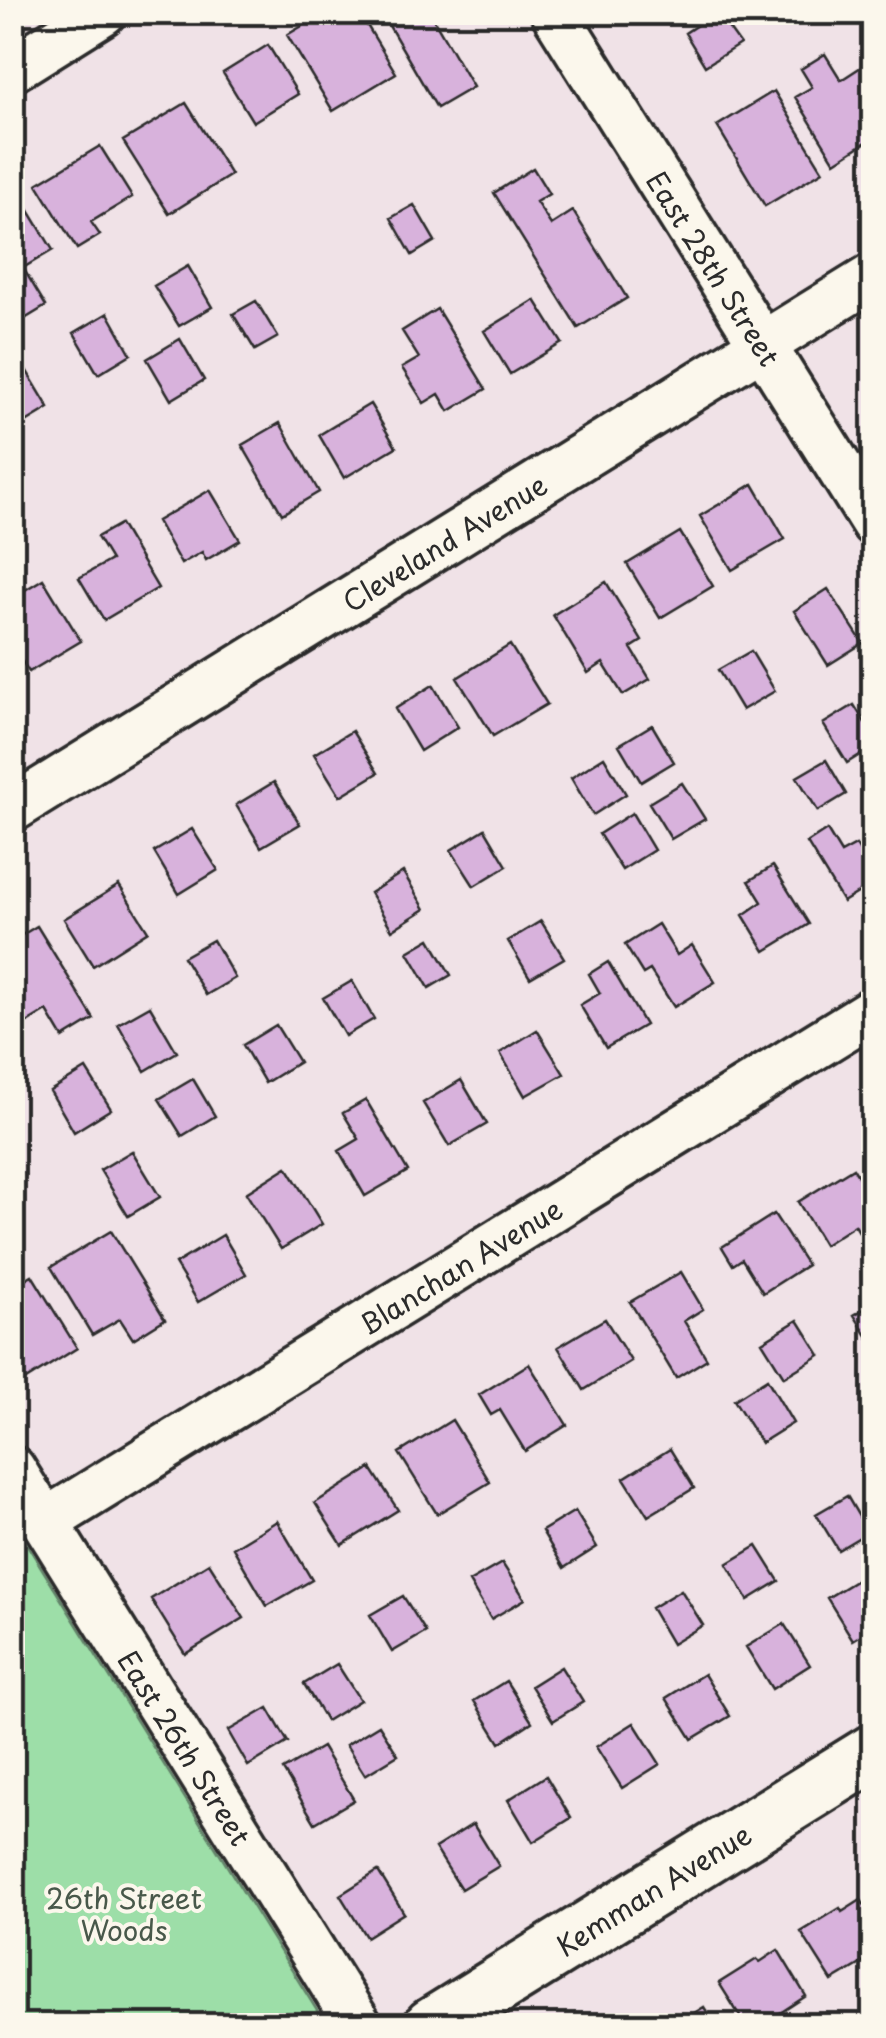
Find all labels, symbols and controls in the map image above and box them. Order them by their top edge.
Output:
street label: East 28th Street [637,162,792,374]
street label: Cleveland Avenue [333,462,555,622]
street label: Blanchan Avenue [350,1186,570,1345]
street label: East 26th Street [108,1641,263,1854]
street label: Kemman Avenue [547,1812,759,1966]
park label: 26th Street Woods [46,1876,202,1951]

